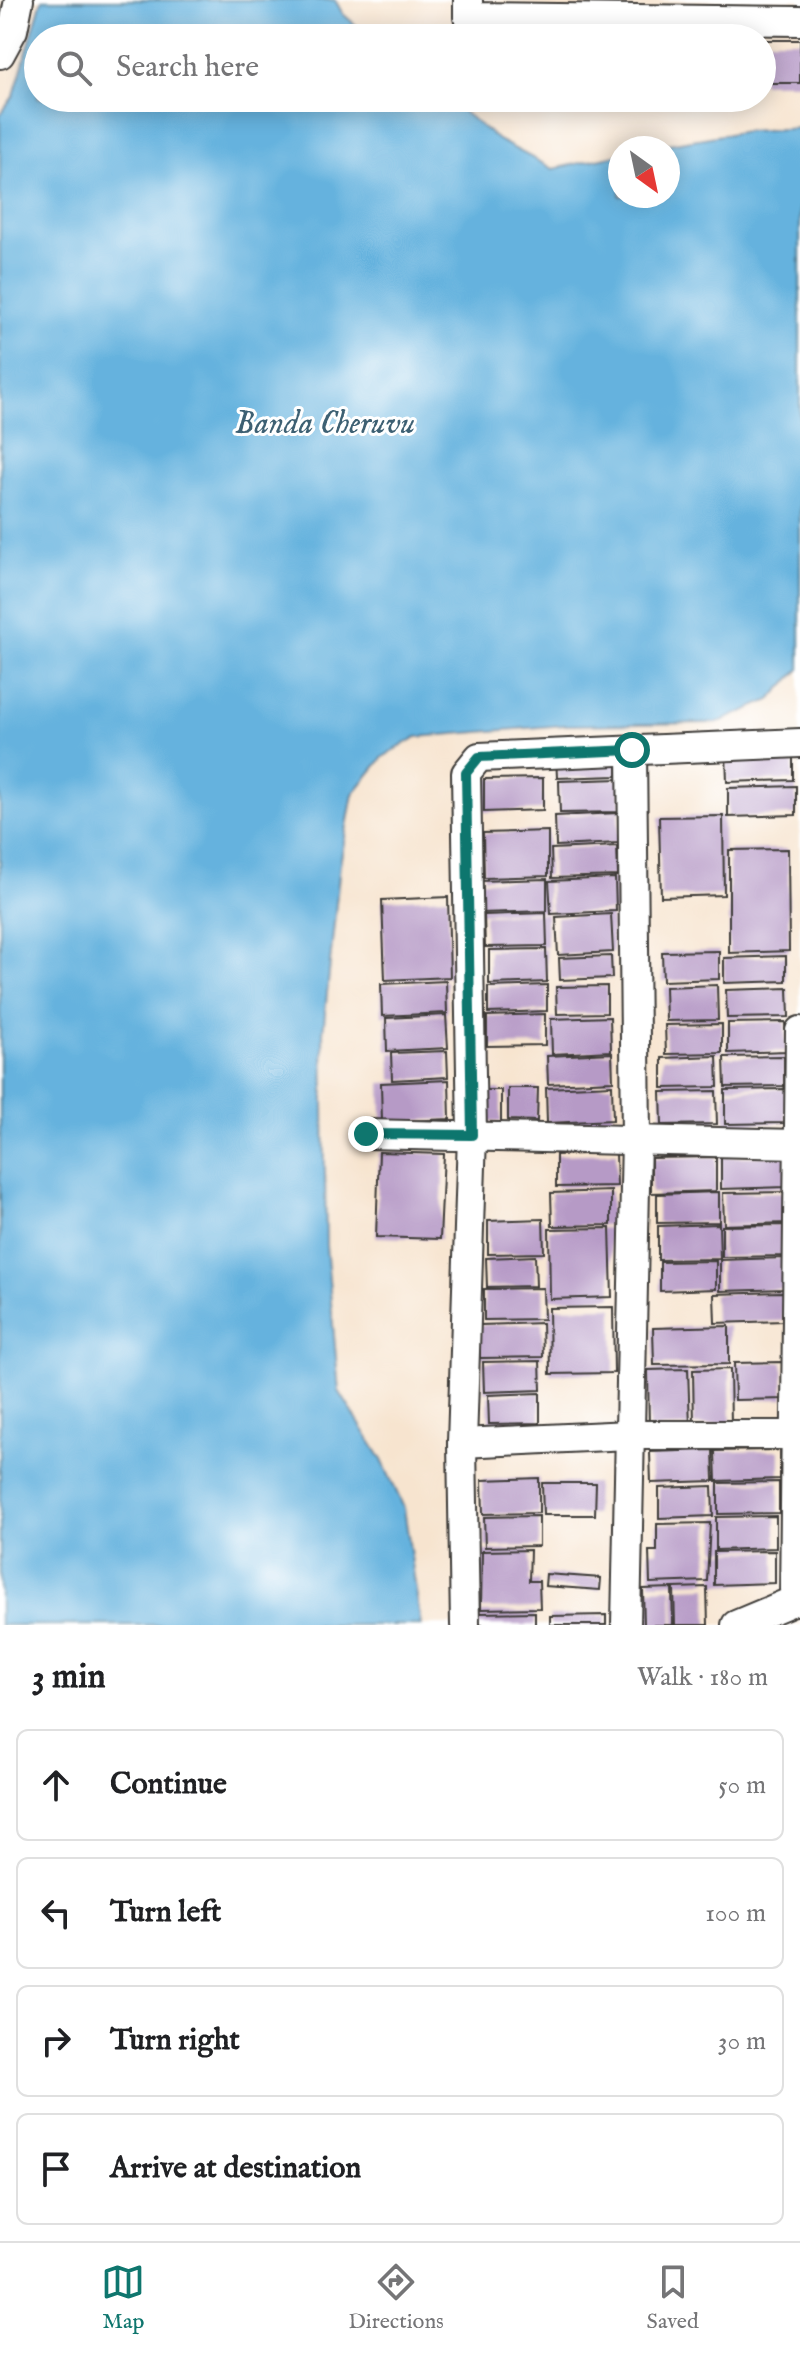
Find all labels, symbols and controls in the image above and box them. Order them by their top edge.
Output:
search box [24,24,776,112]
icon: search [52,46,96,90]
text: Search here [116,49,259,87]
north arrow [608,136,680,208]
water label: Banda Cheruvu [235,404,415,445]
route start [614,732,650,768]
route end [348,1116,384,1152]
text: 3 min [32,1656,106,1699]
text: Walk · 180 m [637,1661,768,1694]
icon: ahead [34,1763,78,1807]
text: Continue [110,1766,227,1804]
text: 50 m [718,1769,766,1802]
icon: left [34,1891,78,1935]
text: Turn left [110,1894,221,1932]
text: 100 m [705,1897,766,1930]
icon: right [34,2019,78,2063]
text: Turn right [110,2022,240,2060]
text: 30 m [718,2025,766,2058]
icon: arrive [34,2147,78,2191]
text: Arrive at destination [110,2150,361,2188]
tab: Map [101,2260,145,2336]
tab: Directions [348,2260,444,2336]
tab: Saved [647,2260,699,2336]

